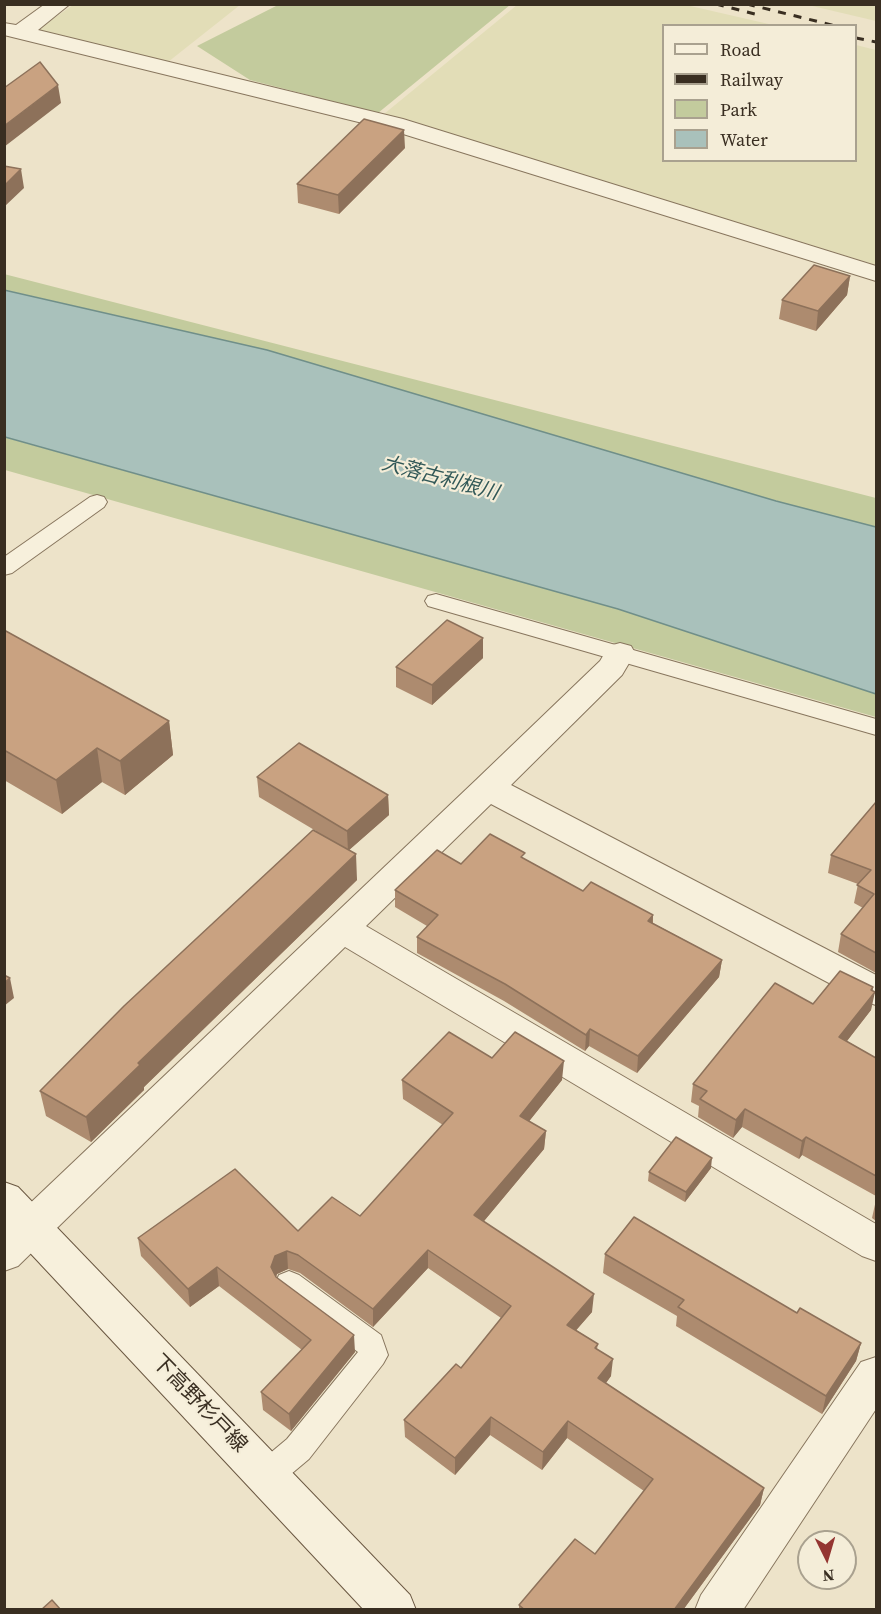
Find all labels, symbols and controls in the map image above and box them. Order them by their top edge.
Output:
legend [662,24,857,162]
text: Road [720,37,761,62]
text: Railway [720,67,783,92]
text: Park [720,97,757,122]
text: Water [720,127,768,152]
water label: 大落古利根川 [379,452,501,506]
street label: 下高野杉戸線 [146,1350,252,1458]
north arrow [797,1530,857,1590]
text: N [822,1564,835,1587]

